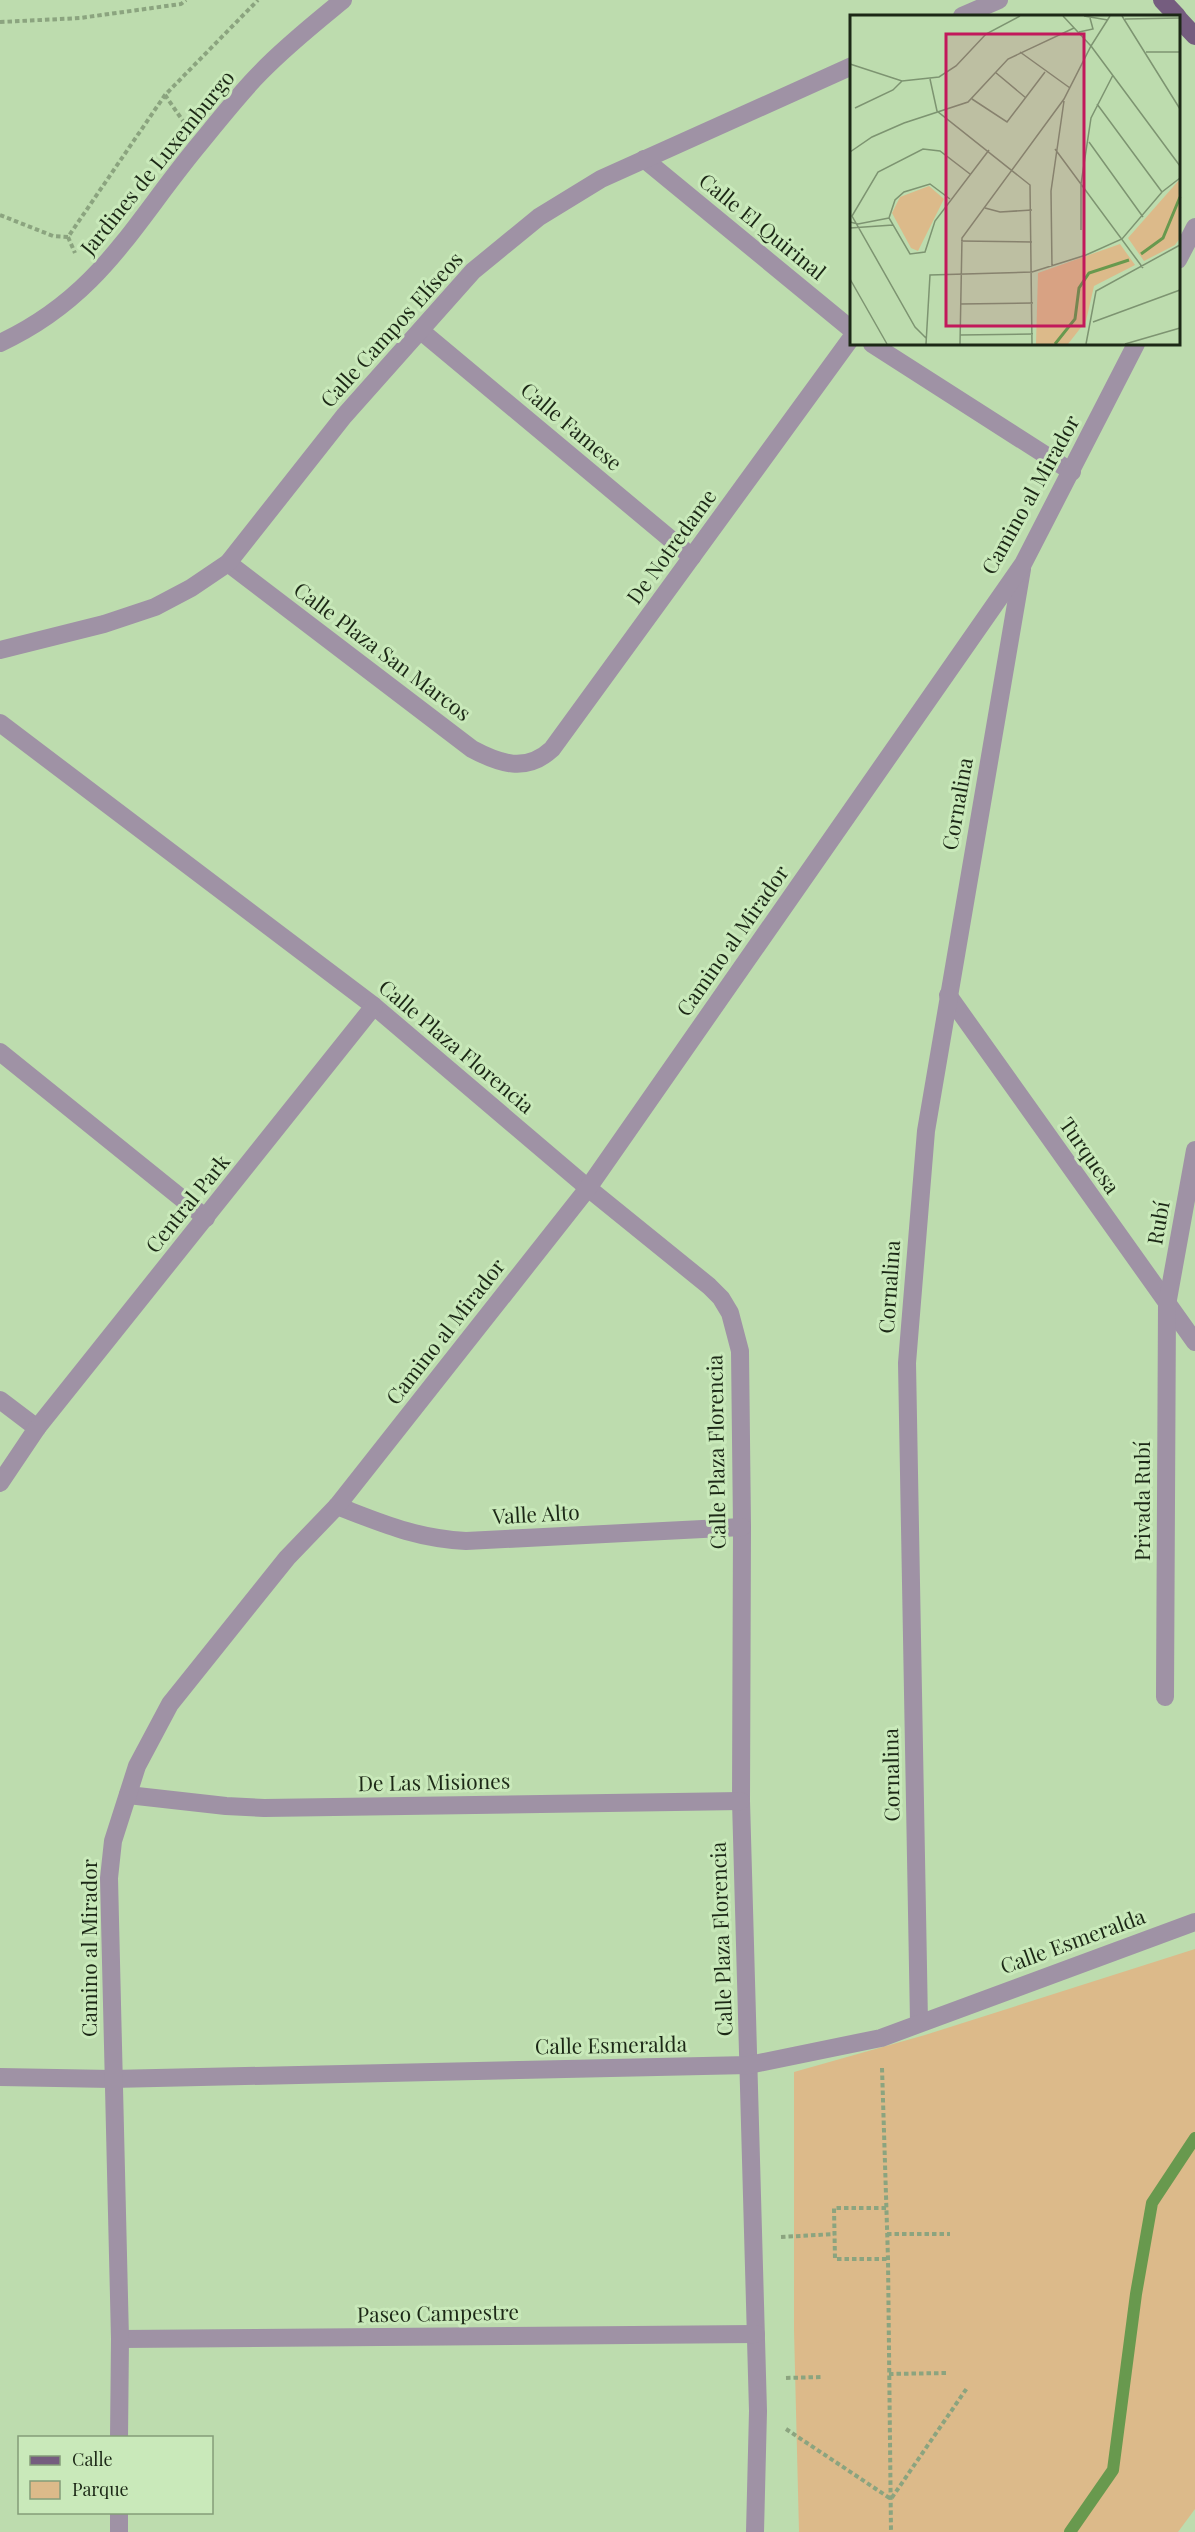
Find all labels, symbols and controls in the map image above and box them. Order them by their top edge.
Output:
inset map [850,15,1180,345]
street label: Jardines de Luxemburgo [73,64,240,261]
street label: Calle El Quirinal [694,166,832,285]
street label: Calle Campos Elíseos [313,245,468,412]
street label: Calle Famese [516,375,629,476]
street label: Camino al Mirador [974,409,1085,579]
street label: De Notredame [619,483,722,609]
street label: Calle Plaza San Marcos [289,575,477,726]
street label: Cornalina [934,755,978,852]
street label: Camino al Mirador [669,858,794,1021]
street label: Calle Plaza Florencia [374,972,541,1119]
street label: Turquesa [1054,1111,1127,1199]
street label: Central Park [138,1147,235,1258]
street label: Rubí [1139,1199,1175,1247]
street label: Cornalina [871,1239,905,1334]
street label: Camino al Mirador [379,1252,511,1410]
street label: Calle Plaza Florencia [699,1354,731,1550]
street label: Privada Rubí [1127,1441,1155,1561]
street label: Valle Alto [490,1497,580,1529]
street label: Cornalina [875,1728,905,1822]
street label: De Las Misiones [357,1766,510,1796]
street label: Calle Plaza Florencia [703,1841,737,2037]
street label: Camino al Mirador [74,1858,102,2037]
street label: Calle Esmeralda [996,1901,1149,1979]
street label: Calle Esmeralda [535,2029,688,2059]
street label: Paseo Campestre [357,2297,519,2327]
legend [18,2436,213,2514]
text: Calle [72,2447,113,2471]
text: Parque [72,2477,129,2501]

